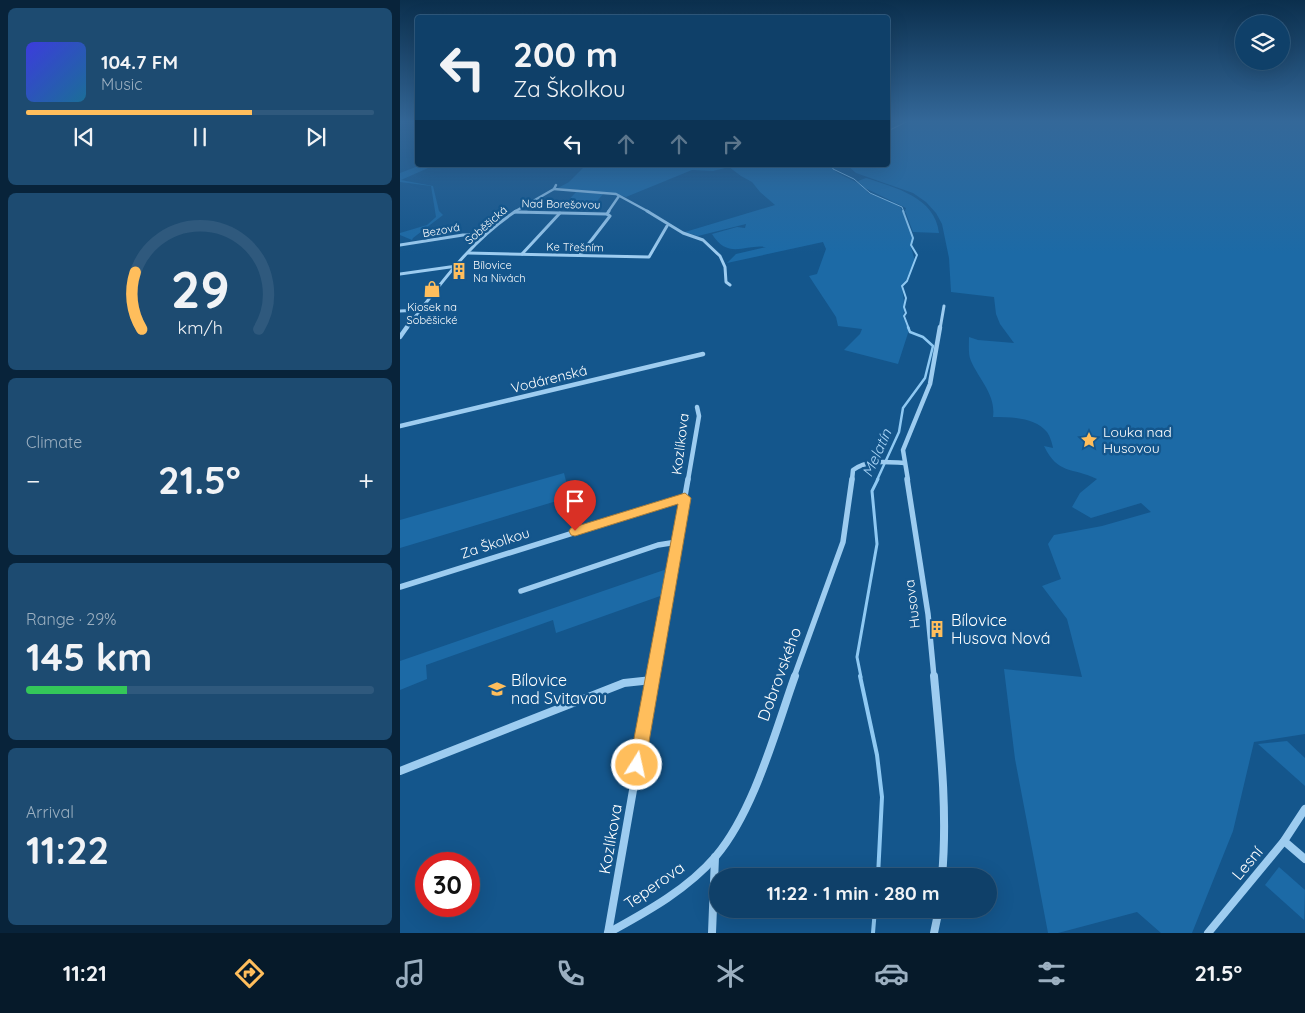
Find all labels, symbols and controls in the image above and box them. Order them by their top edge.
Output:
map controls [1235,15,1290,70]
button: layers [1235,15,1290,70]
text: 200 m [513,32,618,76]
icon: left [430,35,495,100]
text: 104.7 FM [101,50,178,74]
text: Music [101,74,143,94]
text: Za Školkou [513,75,626,103]
icon: previous [70,123,98,151]
icon: pause [186,123,214,151]
icon: next [302,123,330,151]
icon: left [559,130,587,158]
icon: ahead [612,130,640,158]
icon: ahead [665,130,693,158]
icon: right [718,130,746,158]
street label: Nad Borešovou [522,196,600,212]
street label: Soběšická [462,203,510,247]
street label: Bezová [421,220,461,240]
street label: Ke Třešním [546,239,604,255]
text: 29 [170,256,230,321]
place label: Bílovice Na Nivách [473,258,525,285]
building icon: Bílovice Na Nivách [449,261,469,281]
shop icon: Kiosek na Soběšické [422,279,442,299]
place label: Kiosek na Soběšické [407,300,457,327]
text: km/h [177,316,223,338]
street label: Vodárenská [509,361,589,397]
street label: Kozlíkova [667,412,693,476]
place label: Louka nad Husovou [1103,423,1172,457]
water label: Melatín [858,426,896,480]
place icon: Louka nad Husovou [1079,430,1099,450]
text: Climate [26,432,82,452]
text: 21.5° [158,456,241,504]
text: − [26,463,41,498]
text: + [358,463,374,498]
pin [554,480,596,531]
icon: arrive [561,487,589,515]
street label: Za Školkou [458,523,532,563]
street label: Husova [900,579,924,629]
text: Range · 29% [26,609,117,629]
place label: Bílovice Husova Nová [951,610,1051,648]
building icon: Bílovice Husova Nová [927,619,947,639]
street label: Dobrovského [753,624,805,724]
text: 145 km [26,633,152,681]
place label: Bílovice nad Svitavou [511,670,607,708]
school or university icon: Bílovice nad Svitavou [487,679,507,699]
position arrow [610,738,662,790]
text: Arrival [26,802,74,822]
street label: Kozlíkova [594,802,626,876]
text: 11:22 [26,826,109,874]
street label: Lesní [1227,842,1267,884]
speed limit sign: 30 [415,852,480,917]
street label: Teperova [620,857,688,913]
text: 11:22 · 1 min · 280 m [766,881,940,905]
icon: directions [232,956,267,991]
icon: music [393,956,428,991]
icon: phone [553,956,588,991]
icon: climate [713,956,748,991]
icon: car [874,956,909,991]
icon: filters [1034,956,1069,991]
text: 11:21 [63,959,107,987]
text: 21.5° [1194,959,1242,987]

